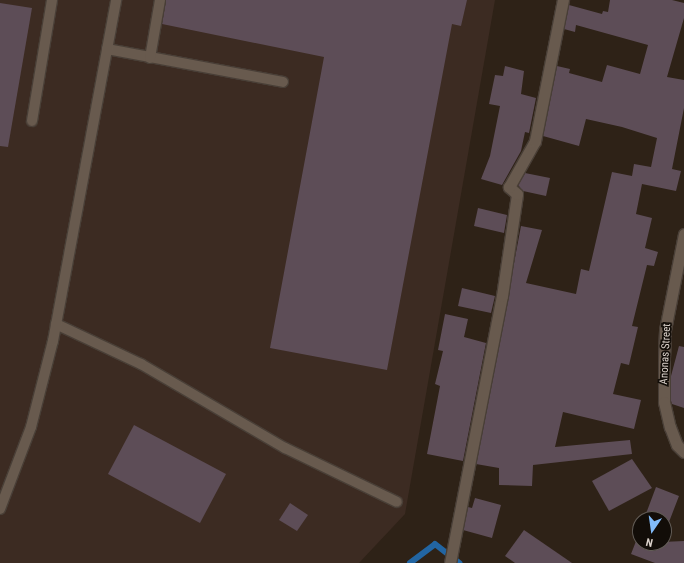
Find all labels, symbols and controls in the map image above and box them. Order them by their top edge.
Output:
street label: Anonas Street [658,323,674,385]
north arrow [632,511,672,551]
text: N [645,535,654,549]

